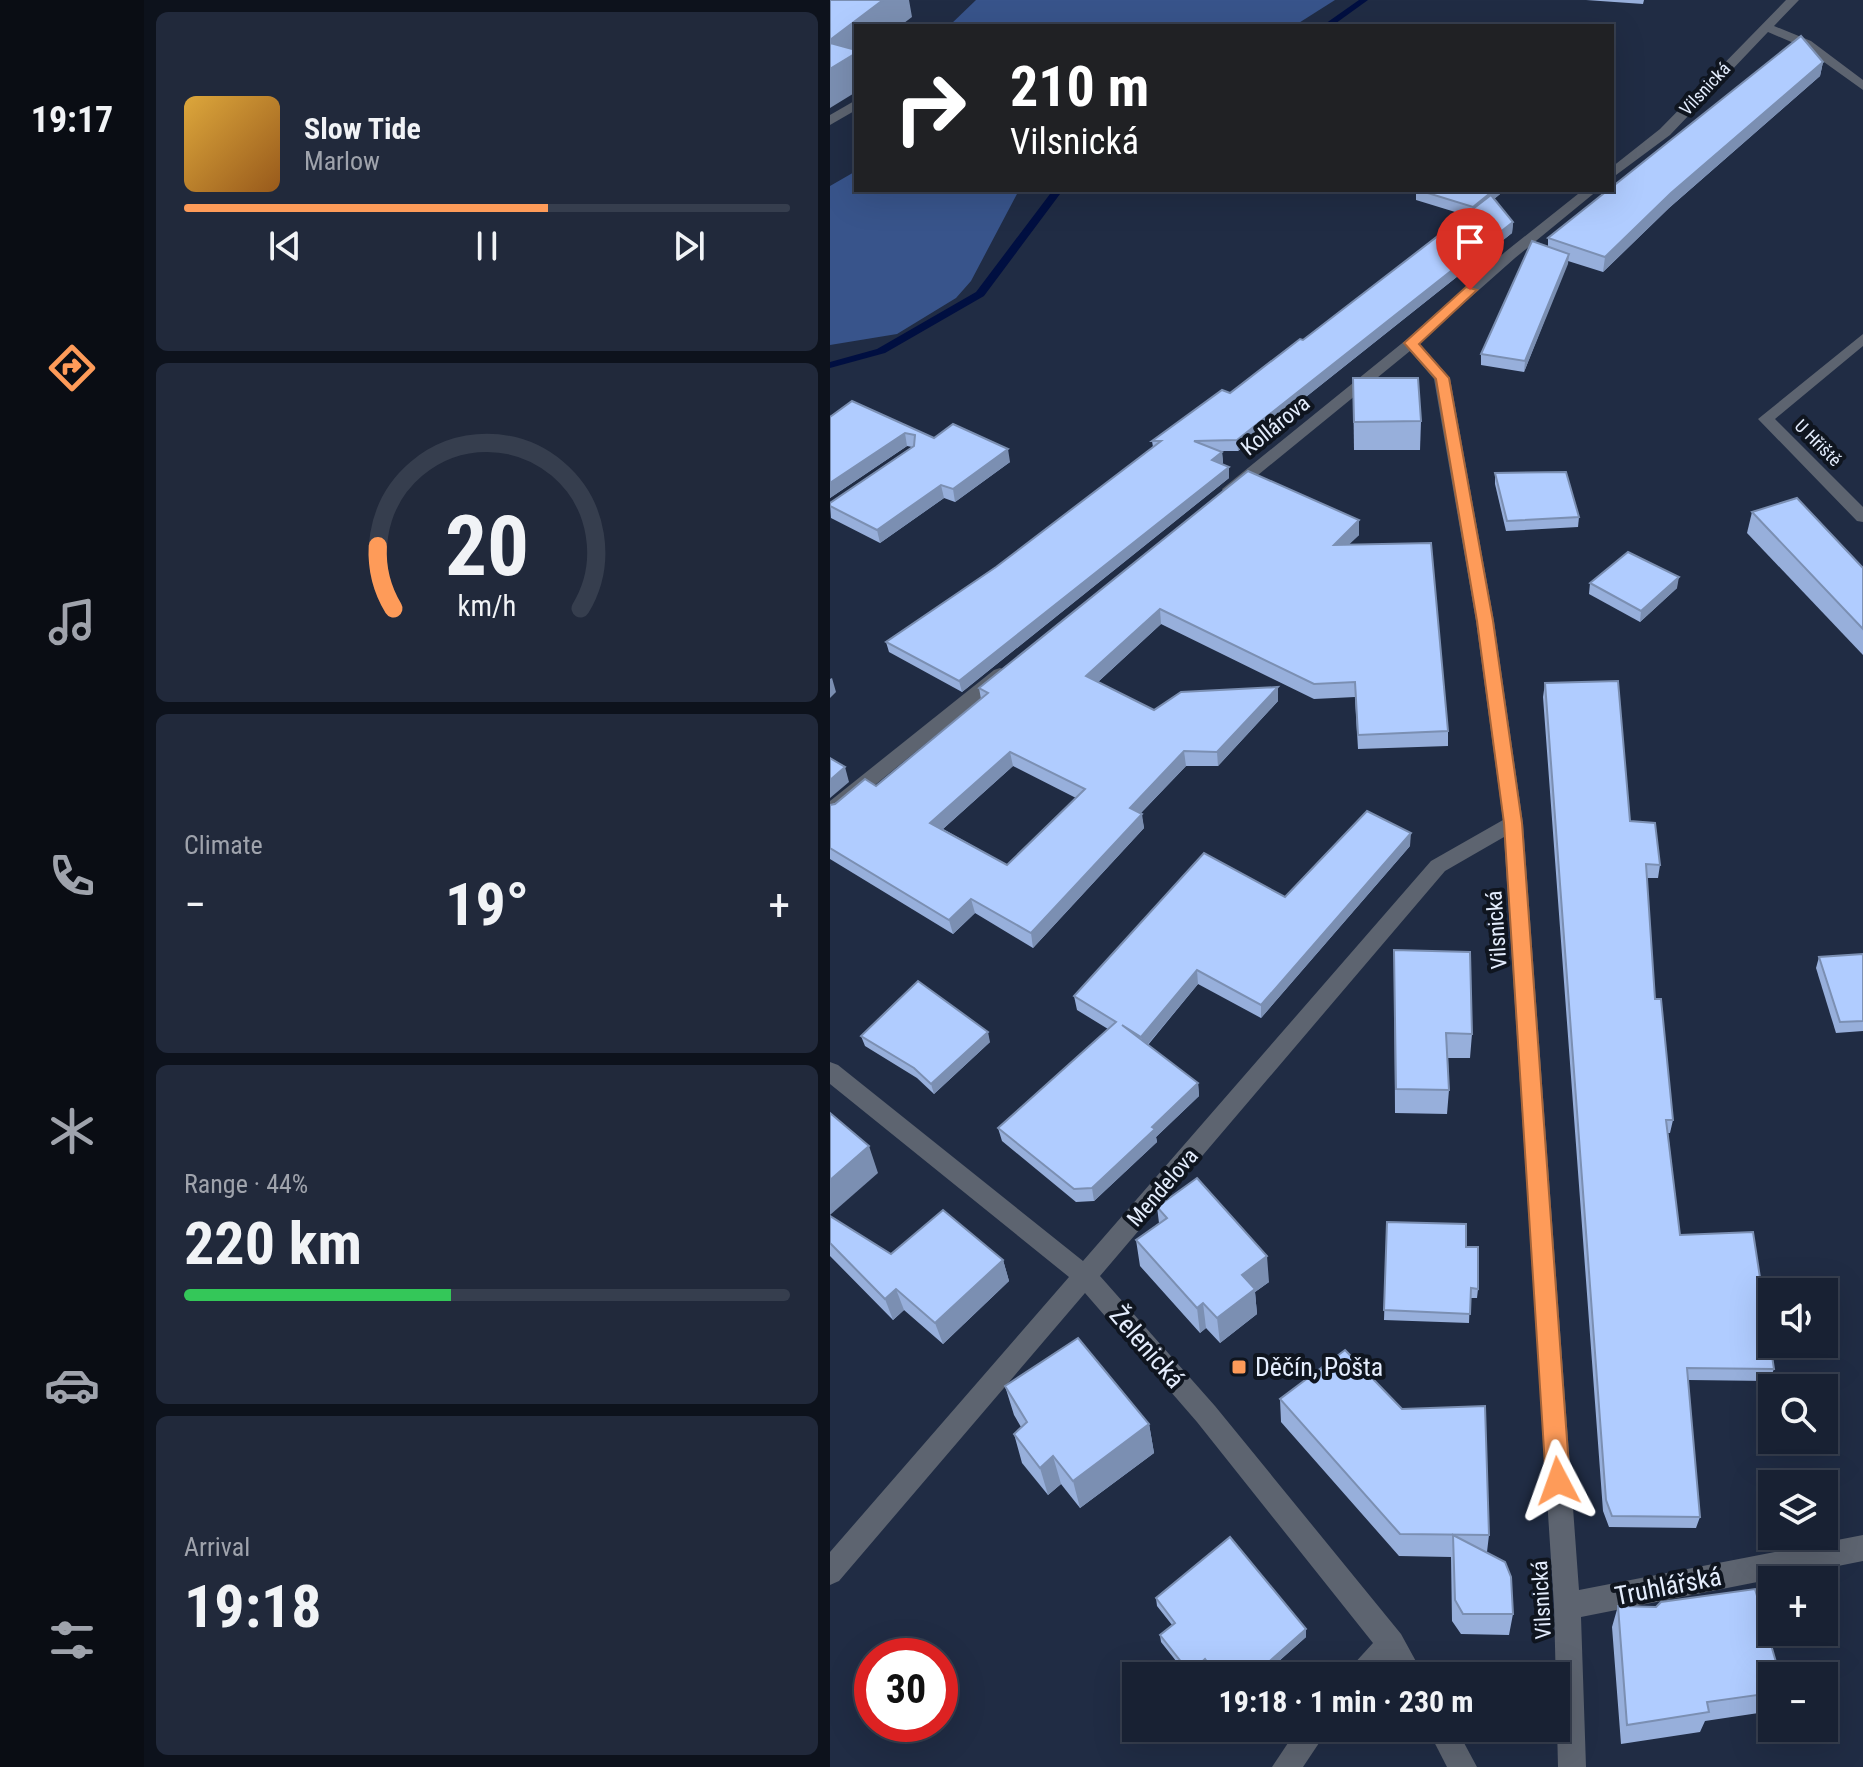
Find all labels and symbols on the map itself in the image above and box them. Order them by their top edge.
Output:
street label: Vilsnická [1675,58,1734,119]
pin [1436,208,1504,290]
street label: Kollárova [1236,390,1314,460]
street label: U Hřiště [1791,415,1846,470]
street label: Vilsnická [1481,890,1512,970]
street label: Mendelova [1122,1143,1203,1231]
street label: Želenická [1103,1300,1191,1394]
place label: Děčín, Pošta [1255,1352,1383,1382]
marker: Děčín, Pošta [1230,1358,1248,1376]
position arrow [1516,1439,1600,1523]
street label: Vilsnická [1527,1560,1556,1640]
street label: Truhlářská [1612,1561,1724,1611]
speed limit sign: 30 [854,1638,958,1742]

